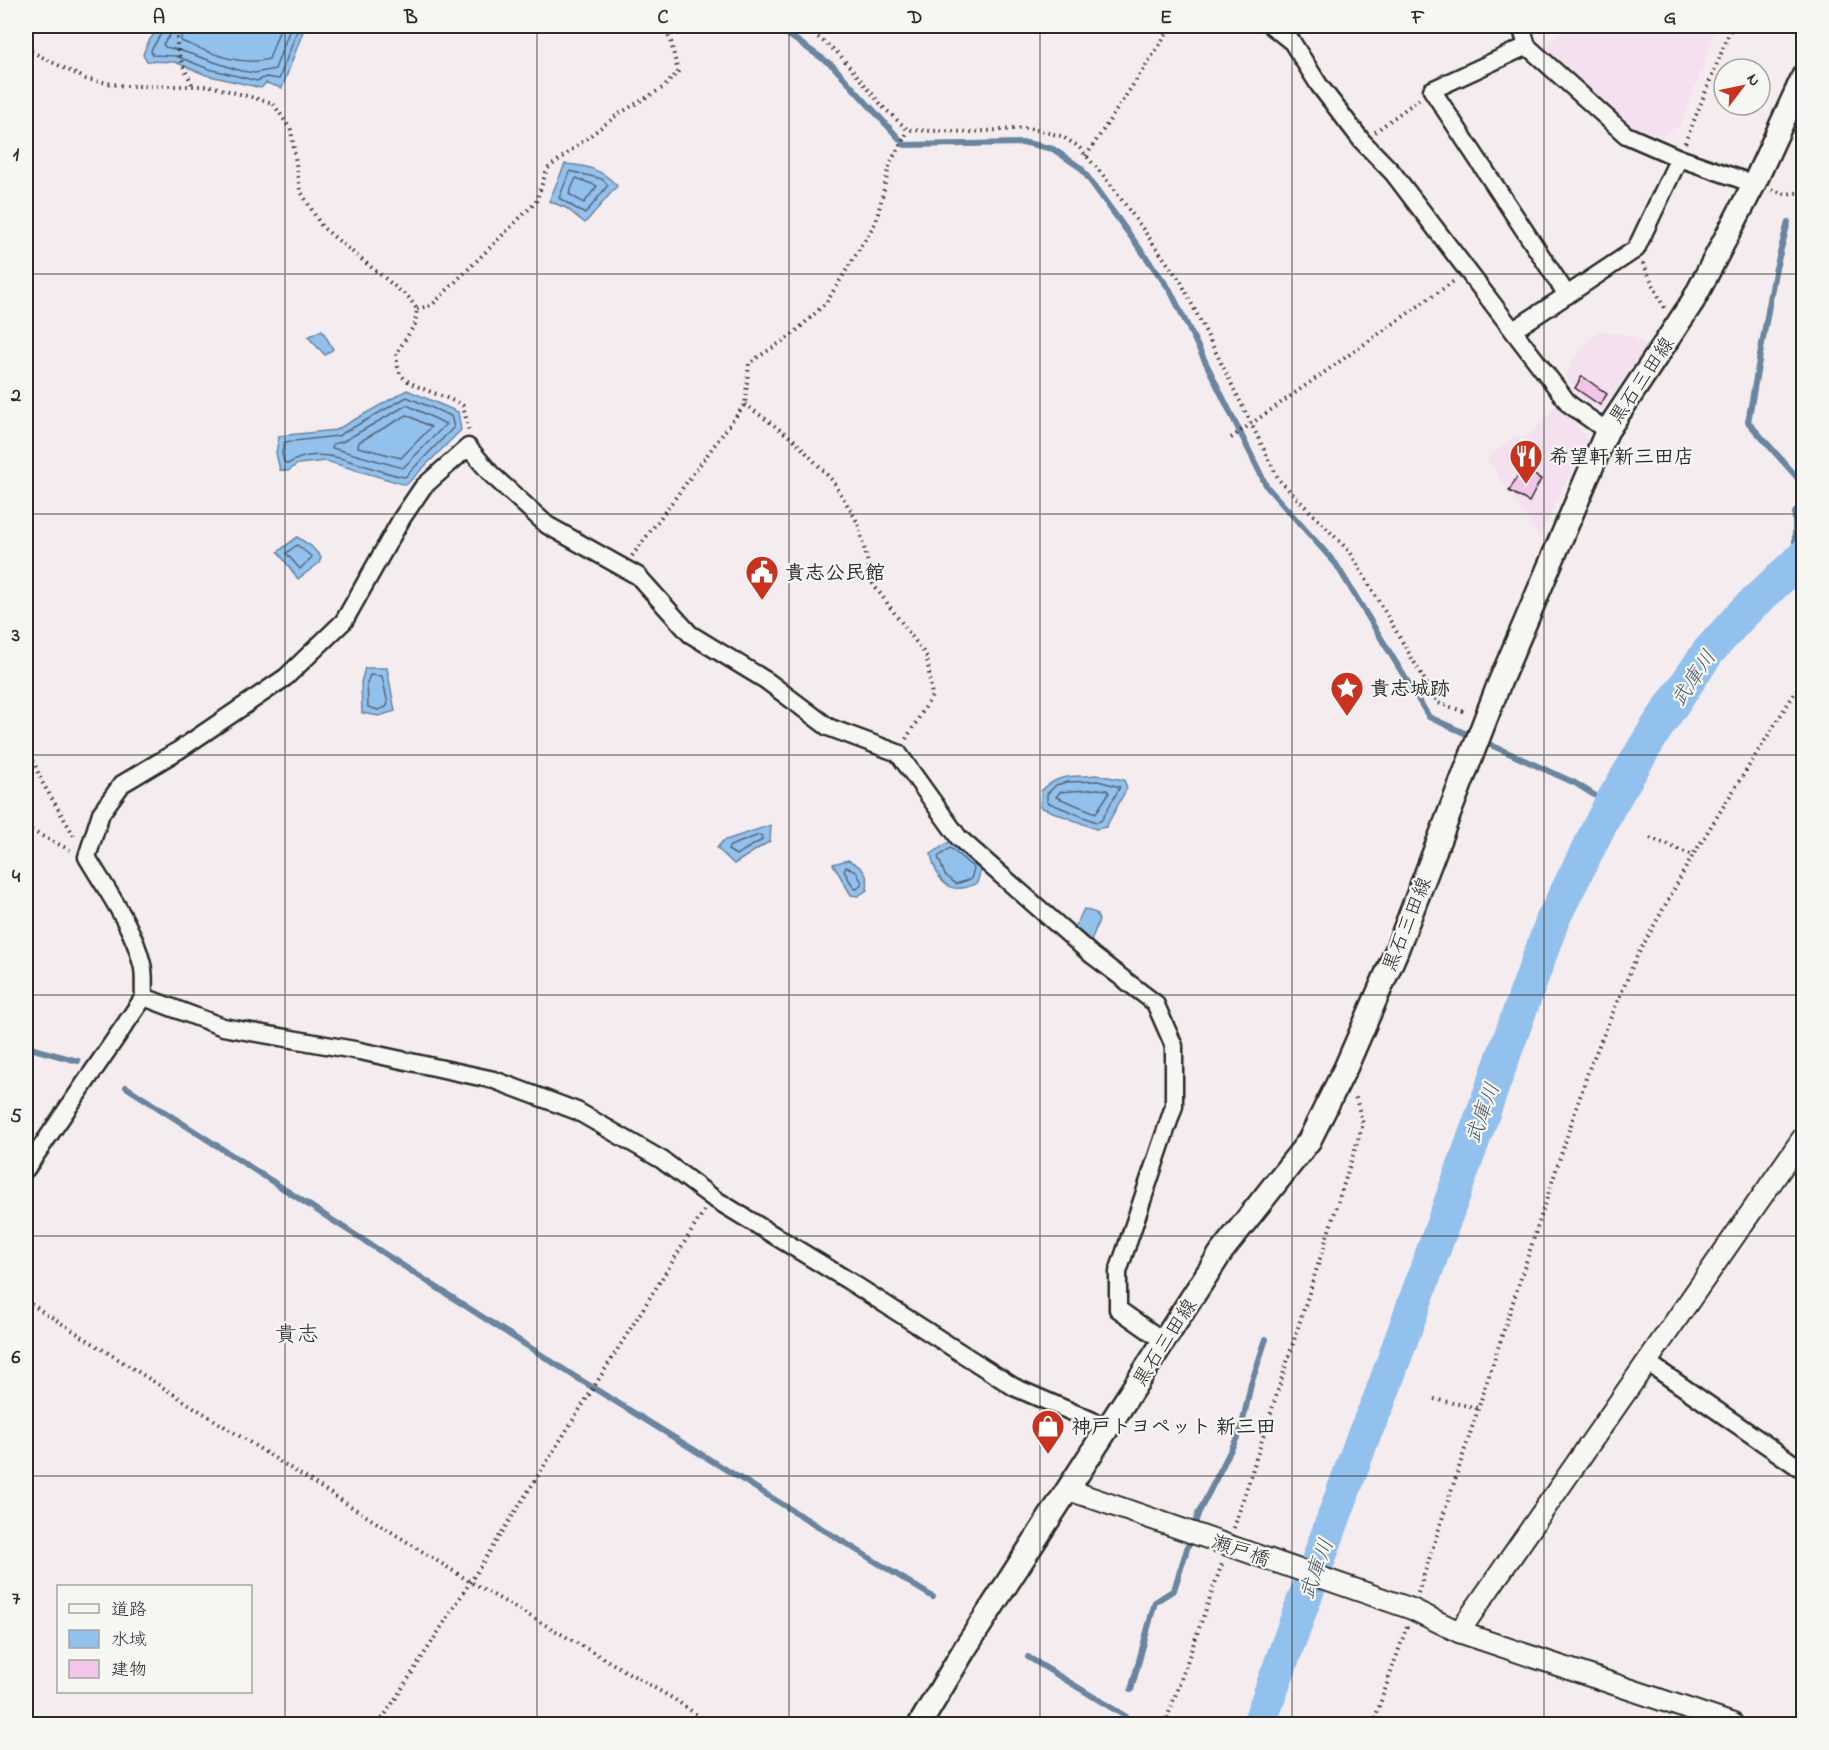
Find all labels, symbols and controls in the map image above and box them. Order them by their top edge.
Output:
text: A [153,4,165,33]
text: B [403,4,418,33]
text: C [658,4,669,33]
text: D [907,4,922,33]
text: E [1160,4,1172,33]
text: F [1411,4,1425,33]
text: G [1664,4,1677,33]
north arrow [1712,57,1772,117]
text: N [1740,69,1766,91]
text: 1 [13,141,20,170]
street label: 黒石三田線 [1603,332,1683,431]
text: 2 [10,382,21,411]
restaurant icon: 希望軒 新三田店 [1508,438,1544,485]
place label: 希望軒 新三田店 [1549,444,1694,473]
public building icon: 貴志公民館 [744,554,780,601]
place label: 貴志公民館 [785,560,885,589]
text: 3 [11,622,20,651]
water label: 武庫川 [1665,645,1725,714]
place icon: 貴志城跡 [1329,670,1365,717]
place label: 貴志城跡 [1370,676,1450,705]
text: 4 [12,863,21,892]
street label: 黒石三田線 [1376,873,1440,977]
water label: 武庫川 [1459,1079,1509,1148]
text: 5 [10,1103,22,1132]
street label: 黒石三田線 [1127,1294,1205,1393]
district label: 貴志 [275,1320,319,1352]
text: 6 [12,1344,21,1373]
shop icon: 神戸トヨペット 新三田 [1030,1408,1066,1455]
place label: 神戸トヨペット 新三田 [1071,1414,1276,1443]
street label: 瀬戸橋 [1207,1529,1273,1576]
water label: 武庫川 [1293,1535,1343,1604]
text: 7 [12,1585,21,1614]
legend [57,1585,252,1693]
text: 道路 [111,1598,147,1624]
text: 水域 [111,1628,147,1654]
text: 建物 [111,1658,147,1684]

